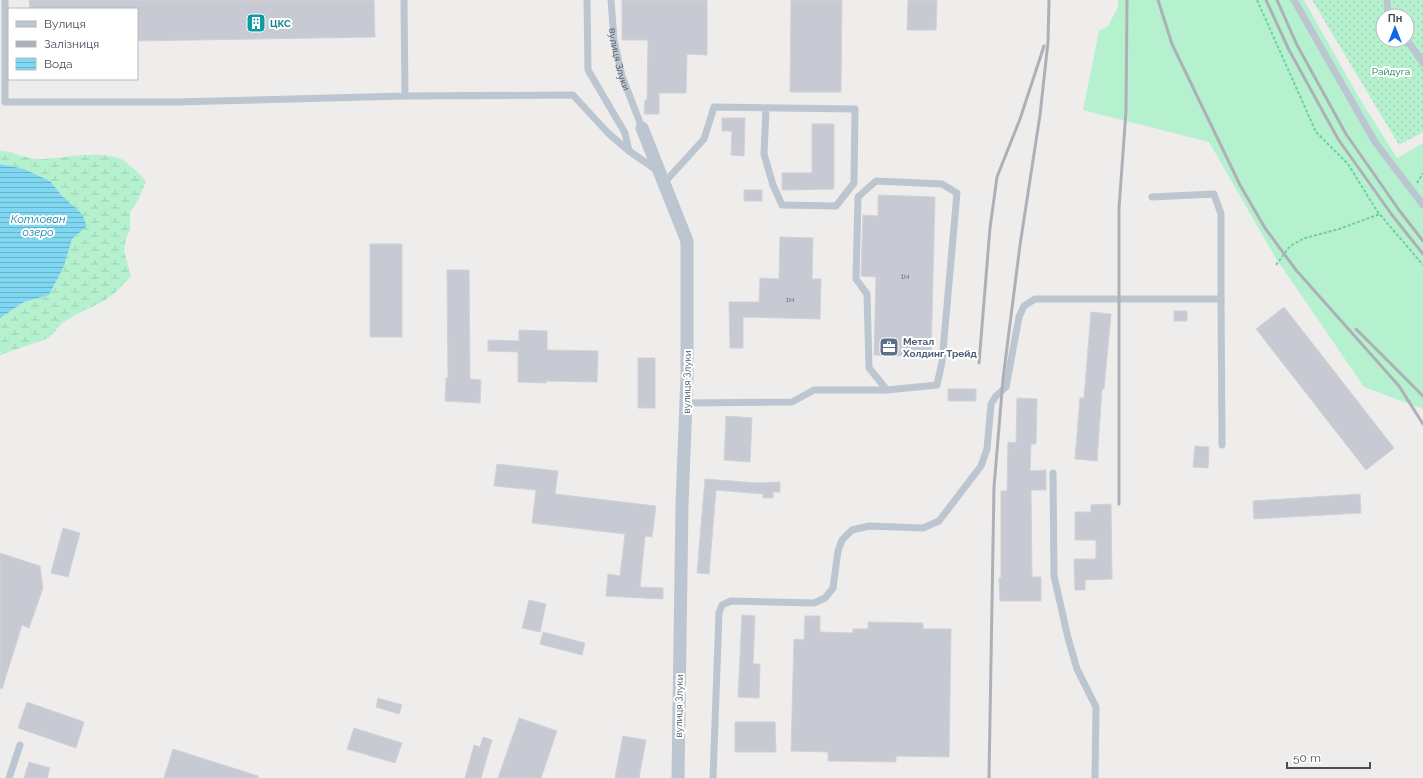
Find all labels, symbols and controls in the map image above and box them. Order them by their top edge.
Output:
legend [8,8,138,80]
north arrow [1375,8,1415,48]
building icon: ЦКС [245,12,267,34]
text: Пн [1388,12,1402,25]
text: Вулиця [44,17,86,31]
place label: ЦКС [270,18,291,29]
street label: вулиця Злуки [608,28,632,92]
text: Залізниця [44,37,99,51]
text: Вода [44,57,73,71]
park label: Райдуга [1372,66,1410,77]
water label: Котлован озеро [11,213,66,239]
house number: 1м [900,271,910,281]
house number: 1м [785,294,795,304]
office icon: Метал Холдинг Трейд [878,336,900,358]
place label: Метал Холдинг Трейд [902,336,977,359]
street label: вулиця Злуки [681,350,693,414]
street label: вулиця Злуки [673,674,685,738]
scale bar [1287,744,1370,770]
text: 50 m [1293,751,1321,765]

